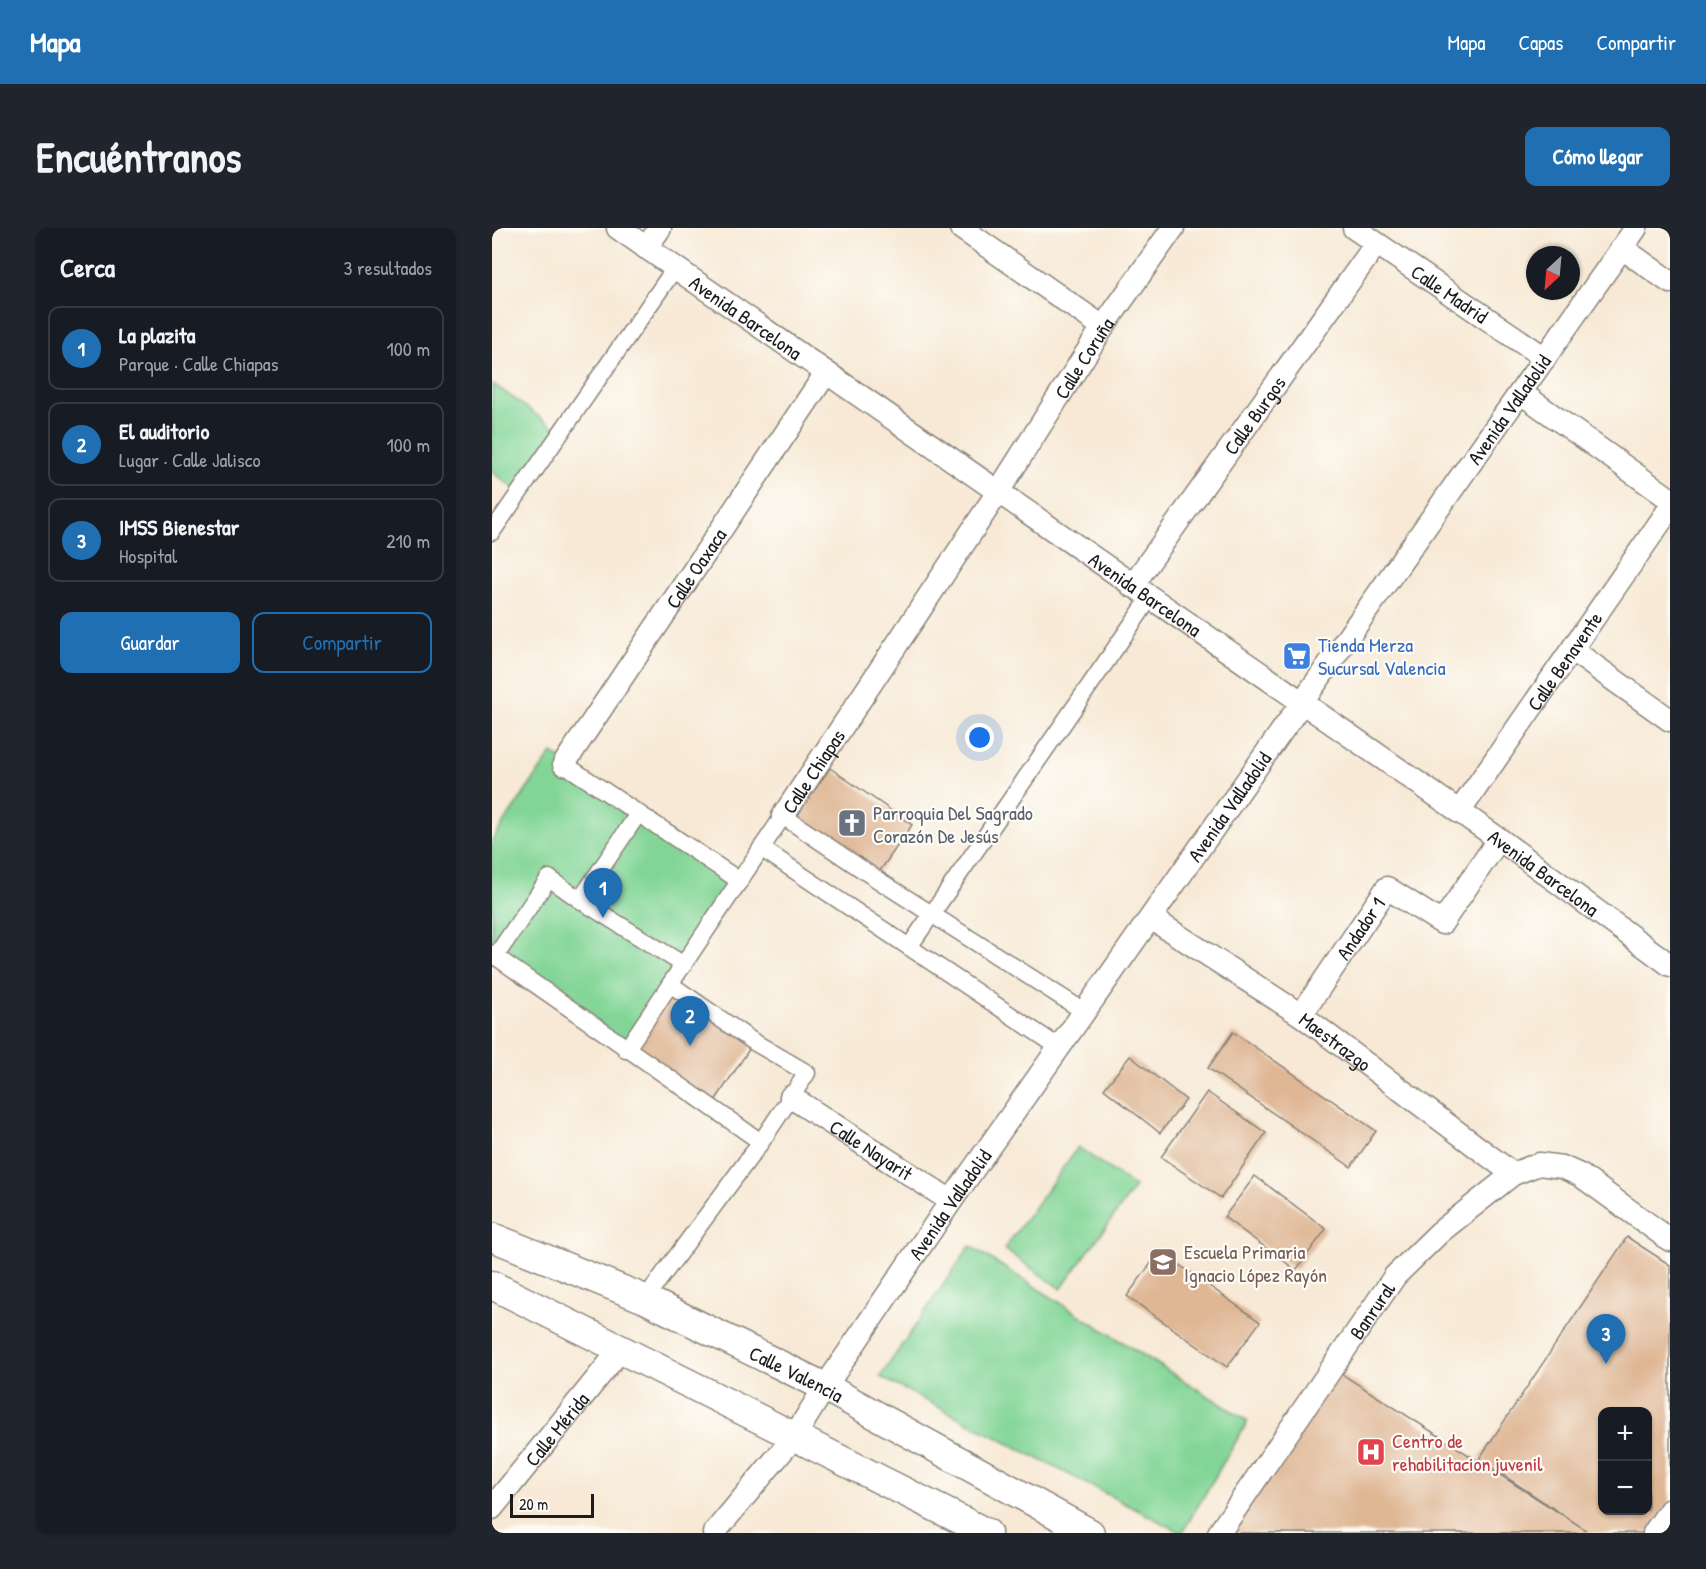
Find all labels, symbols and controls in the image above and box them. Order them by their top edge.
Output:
text: Mapa [30,23,81,61]
text: Mapa [1447,28,1485,57]
text: Capas [1518,28,1563,57]
text: Compartir [1596,28,1676,57]
button: Cómo llegar [1525,127,1670,186]
text: Encuéntranos [36,128,242,185]
north arrow [1526,246,1580,300]
text: Cerca [60,250,115,285]
text: 3 resultados [343,254,432,281]
street label: Calle Madrid [1406,257,1494,329]
street label: Avenida Barcelona [685,268,808,365]
street label: Calle Coruña [1047,311,1120,404]
text: La plazita [119,320,195,350]
text: 1 [78,335,85,362]
text: 100 m [387,335,430,362]
street label: Avenida Valladolid [1461,349,1557,469]
text: Parque · Calle Chiapas [119,350,278,377]
street label: Calle Burgos [1217,370,1291,460]
text: El auditorio [119,416,209,446]
text: 2 [77,431,86,458]
text: 100 m [387,431,430,458]
text: Lugar · Calle Jalisco [119,446,261,473]
text: IMSS Bienestar [119,512,239,542]
street label: Calle Oaxaca [659,522,732,613]
text: 3 [77,527,86,554]
text: 210 m [386,527,430,554]
text: Hospital [119,542,177,569]
street label: Avenida Barcelona [1084,545,1207,642]
street label: Calle Benavente [1520,606,1608,716]
button: Guardar [60,612,240,673]
button: Compartir [252,612,432,673]
place label: Tienda Merza Sucursal Valencia [1318,631,1446,681]
supermarket icon: Tienda Merza Sucursal Valencia [1281,640,1313,672]
street label: Calle Chiapas [775,723,851,818]
your location [965,723,994,752]
street label: Avenida Valladolid [1181,746,1277,867]
place label: Parroquia Del Sagrado Corazón De Jesús [873,799,1033,849]
church icon: Parroquia Del Sagrado Corazón De Jesús [836,807,868,839]
street label: Avenida Barcelona [1483,822,1605,922]
pin: 1 [584,868,622,918]
street label: Andador 1 [1329,892,1391,965]
pin: 2 [670,996,710,1046]
street label: Maestrazgo [1294,1005,1377,1077]
street label: Calle Nayarit [825,1112,919,1187]
street label: Avenida Valladolid [902,1143,997,1265]
place label: Escuela Primaria Ignacio López Rayón [1184,1238,1327,1288]
school or university icon: Escuela Primaria Ignacio López Rayón [1147,1246,1179,1278]
street label: Banrural [1342,1276,1401,1344]
pin: 3 [1586,1314,1626,1364]
street label: Calle Valencia [745,1339,849,1408]
street label: Calle Mérida [518,1386,594,1471]
map controls [1598,1407,1652,1515]
button: + [1598,1407,1652,1461]
place label: Centro de rehabilitacion juvenil [1392,1427,1543,1477]
hospital icon: Centro de rehabilitacion juvenil [1355,1436,1387,1468]
button: − [1598,1461,1652,1515]
scale bar [510,1491,594,1518]
text: 20 m [519,1493,548,1515]

